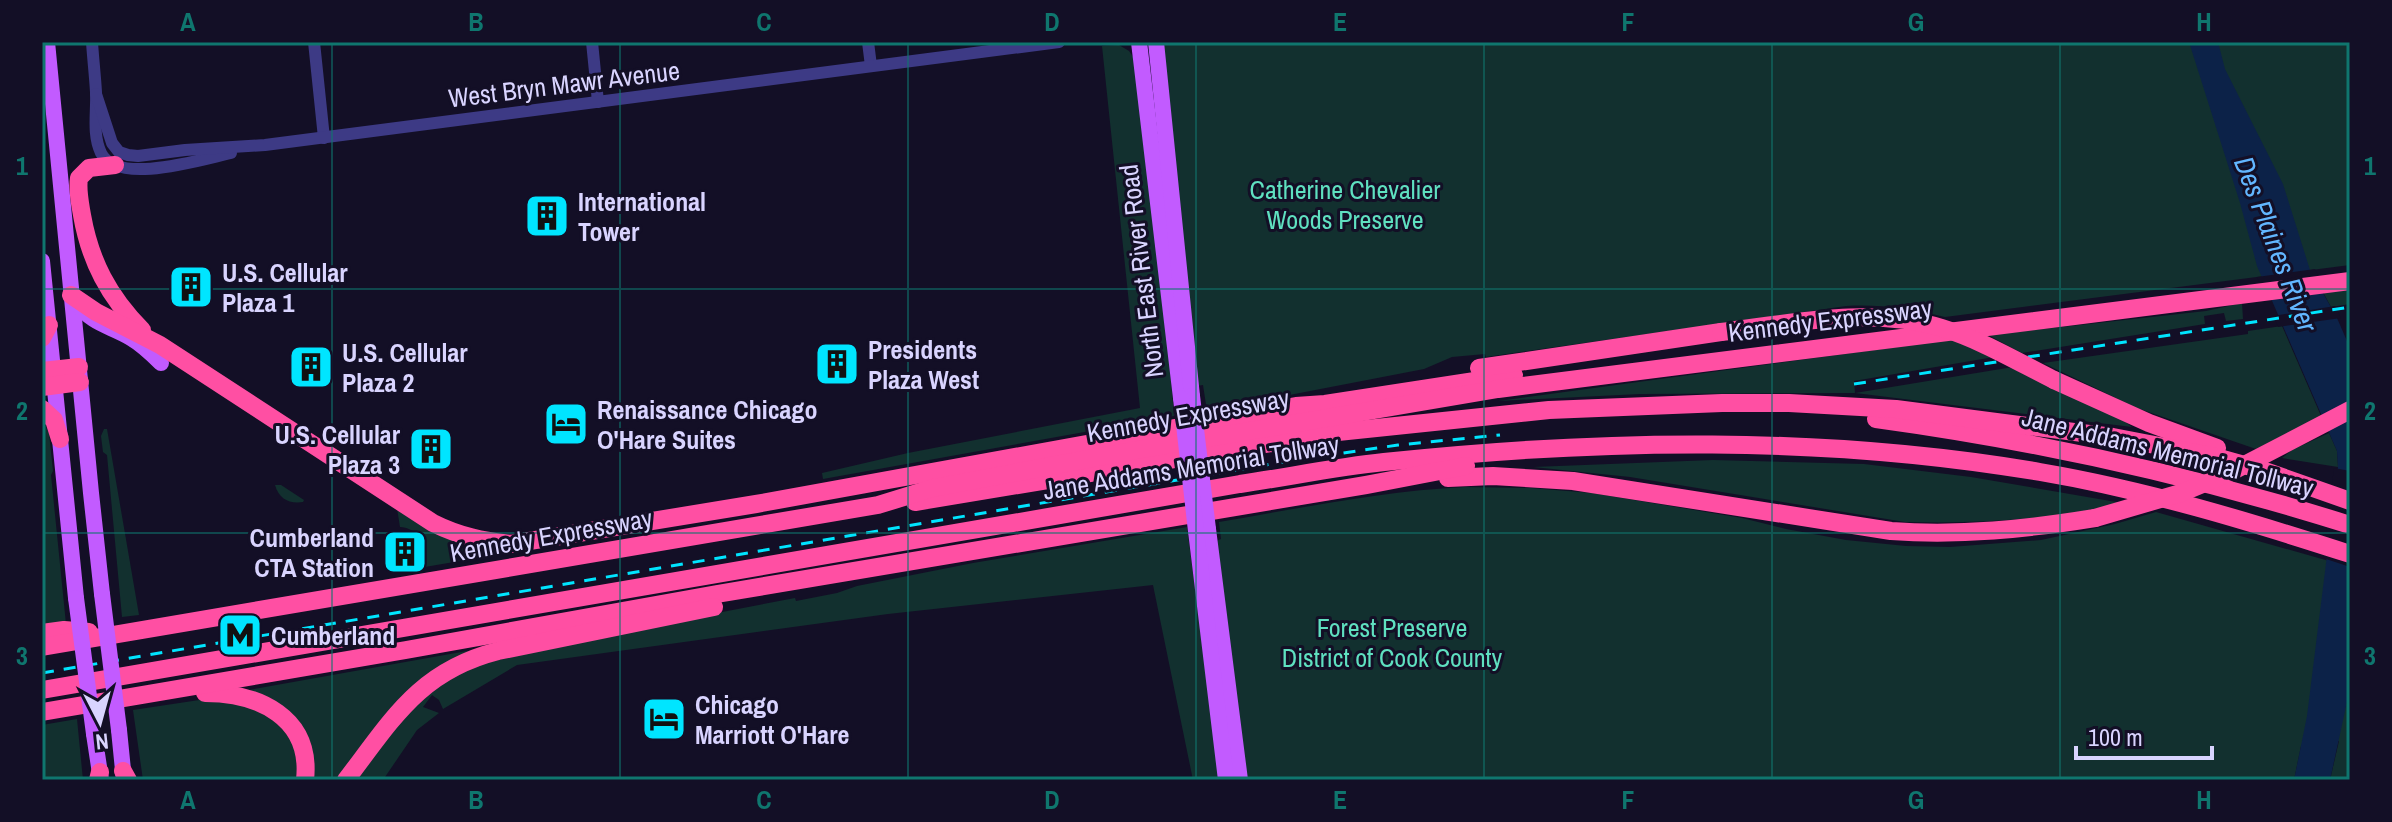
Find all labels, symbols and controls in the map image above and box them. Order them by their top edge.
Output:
text: A [180,4,196,39]
text: B [468,4,484,39]
text: C [756,4,772,39]
text: D [1044,4,1060,39]
text: E [1333,4,1347,39]
text: F [1621,4,1635,39]
text: G [1908,4,1924,39]
text: H [2196,4,2212,39]
street label: West Bryn Mawr Avenue [446,52,682,116]
text: 1 [16,148,28,183]
text: 1 [2364,148,2376,183]
water label: Des Plaines River [2225,151,2327,338]
street label: North East River Road [1111,162,1171,380]
park label: Catherine Chevalier Woods Preserve [1250,172,1440,237]
place label: International Tower [578,184,706,249]
building icon: International Tower [523,192,571,240]
place label: U.S. Cellular Plaza 1 [222,255,348,320]
building icon: U.S. Cellular Plaza 1 [167,263,215,311]
street label: Kennedy Expressway [1726,290,1934,350]
place label: Presidents Plaza West [868,332,979,397]
place label: U.S. Cellular Plaza 2 [342,335,468,400]
building icon: Presidents Plaza West [813,340,861,388]
building icon: U.S. Cellular Plaza 2 [287,343,335,391]
street label: Kennedy Expressway [1084,380,1292,450]
place label: Renaissance Chicago O'Hare Suites [597,392,817,457]
text: 2 [16,393,28,428]
text: 2 [2364,393,2376,428]
street label: Jane Addams Memorial Tollway [2019,399,2318,505]
hotel icon: Renaissance Chicago O'Hare Suites [542,400,590,448]
place label: U.S. Cellular Plaza 3 [274,417,401,482]
building icon: U.S. Cellular Plaza 3 [407,425,455,473]
street label: Jane Addams Memorial Tollway [1040,426,1342,508]
street label: Kennedy Expressway [447,500,655,570]
place label: Cumberland CTA Station [250,520,374,585]
building icon: Cumberland CTA Station [381,528,429,576]
park label: Forest Preserve District of Cook County [1282,610,1503,675]
metro station icon: Cumberland [216,611,264,659]
place label: Cumberland [271,618,395,653]
text: 3 [16,638,28,673]
text: 3 [2364,638,2376,673]
north arrow [60,682,140,762]
place label: Chicago Marriott O'Hare [695,687,849,752]
hotel icon: Chicago Marriott O'Hare [640,695,688,743]
scale bar [2076,710,2212,760]
text: 100 m [2088,721,2143,753]
text: N [94,726,110,757]
text: A [180,782,196,817]
text: B [468,782,484,817]
text: C [756,782,772,817]
text: D [1044,782,1060,817]
text: E [1333,782,1347,817]
text: F [1621,782,1635,817]
text: G [1908,782,1924,817]
text: H [2196,782,2212,817]

